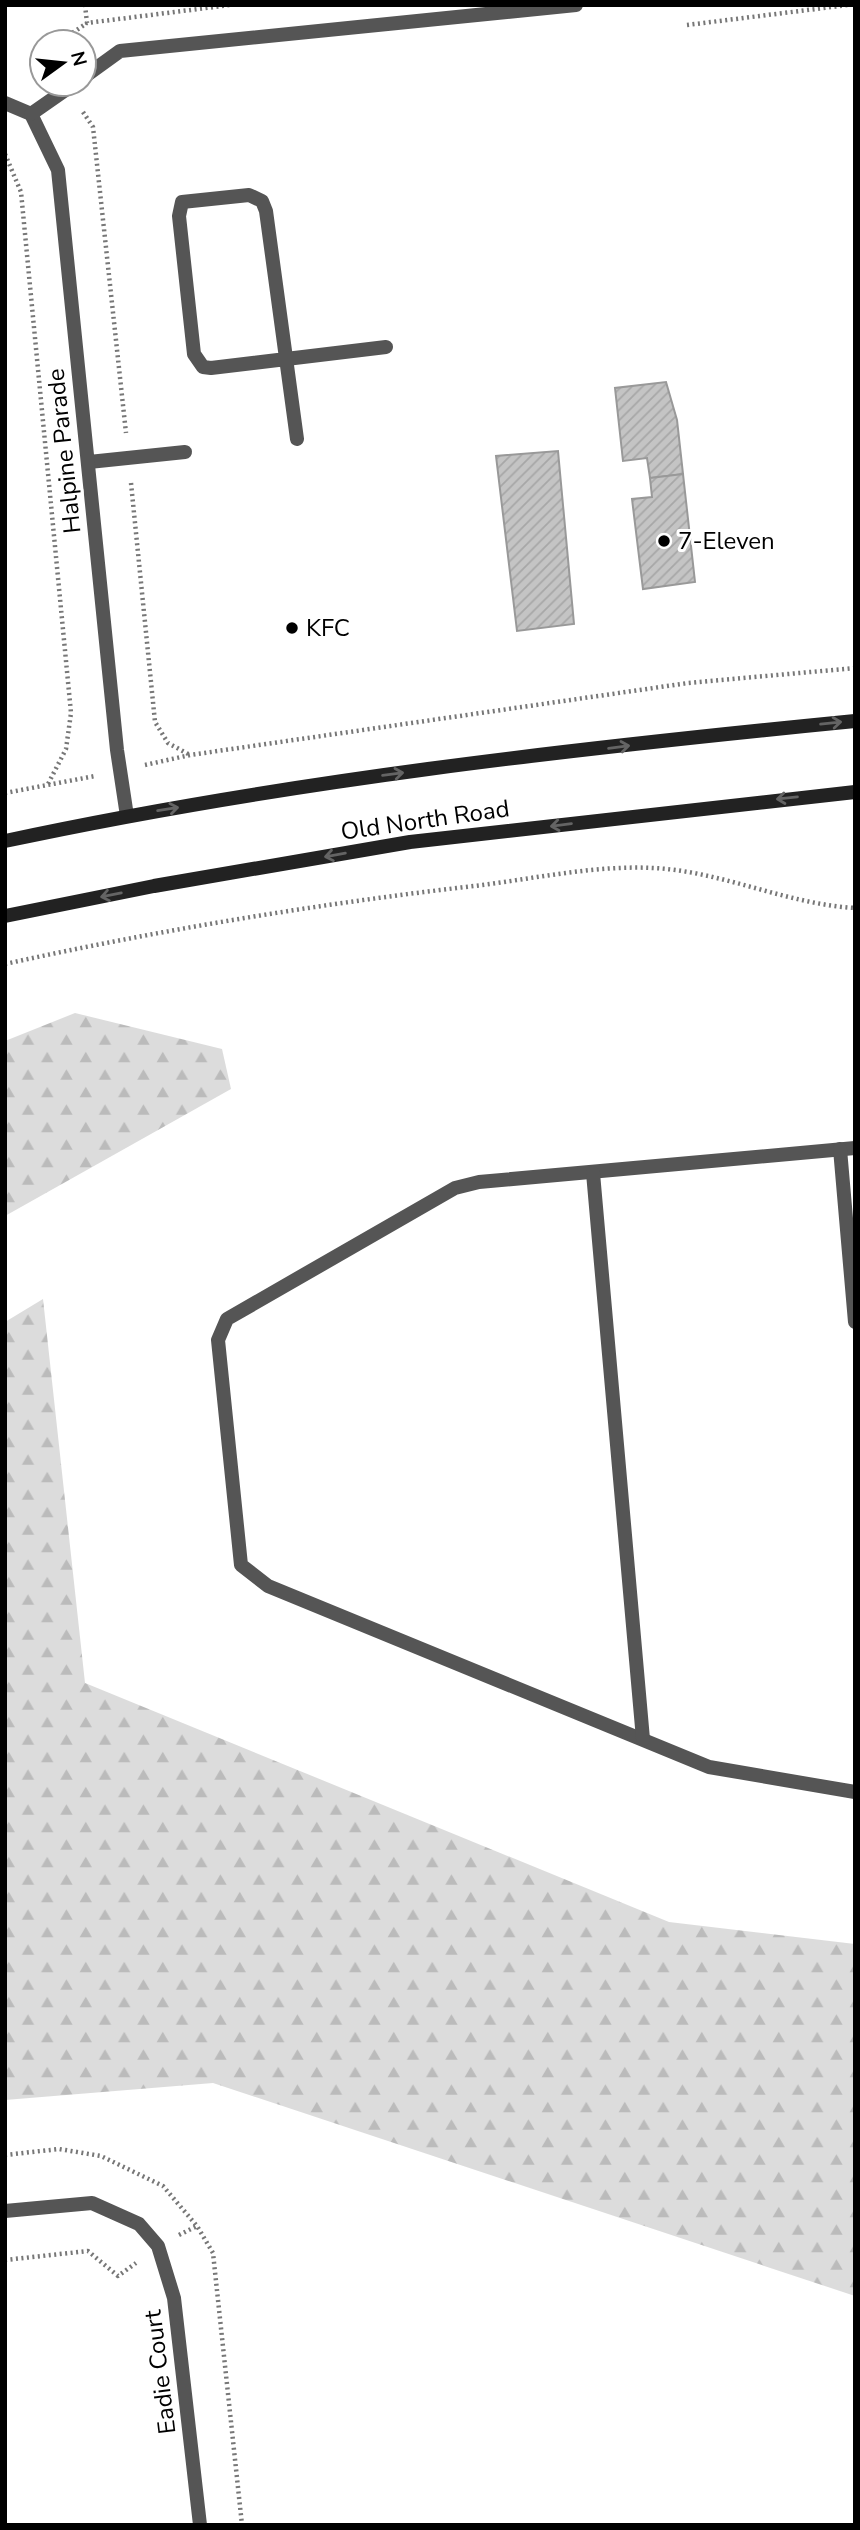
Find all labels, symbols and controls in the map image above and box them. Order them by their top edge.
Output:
north arrow [28,28,98,98]
text: N [64,49,93,69]
street label: Halpine Parade [39,367,89,535]
place label: 7-Eleven [678,525,775,557]
marker: 7-Eleven [656,533,672,549]
place label: KFC [306,612,350,644]
marker: KFC [284,620,300,636]
one-way arrow [820,716,842,729]
one-way arrow [607,740,630,753]
one-way arrow [381,768,404,781]
street label: Old North Road [339,792,511,848]
one-way arrow [776,792,799,805]
one-way arrow [156,802,179,815]
one-way arrow [550,818,573,831]
one-way arrow [325,849,347,862]
one-way arrow [100,888,123,902]
street label: Eadie Court [136,2308,183,2436]

